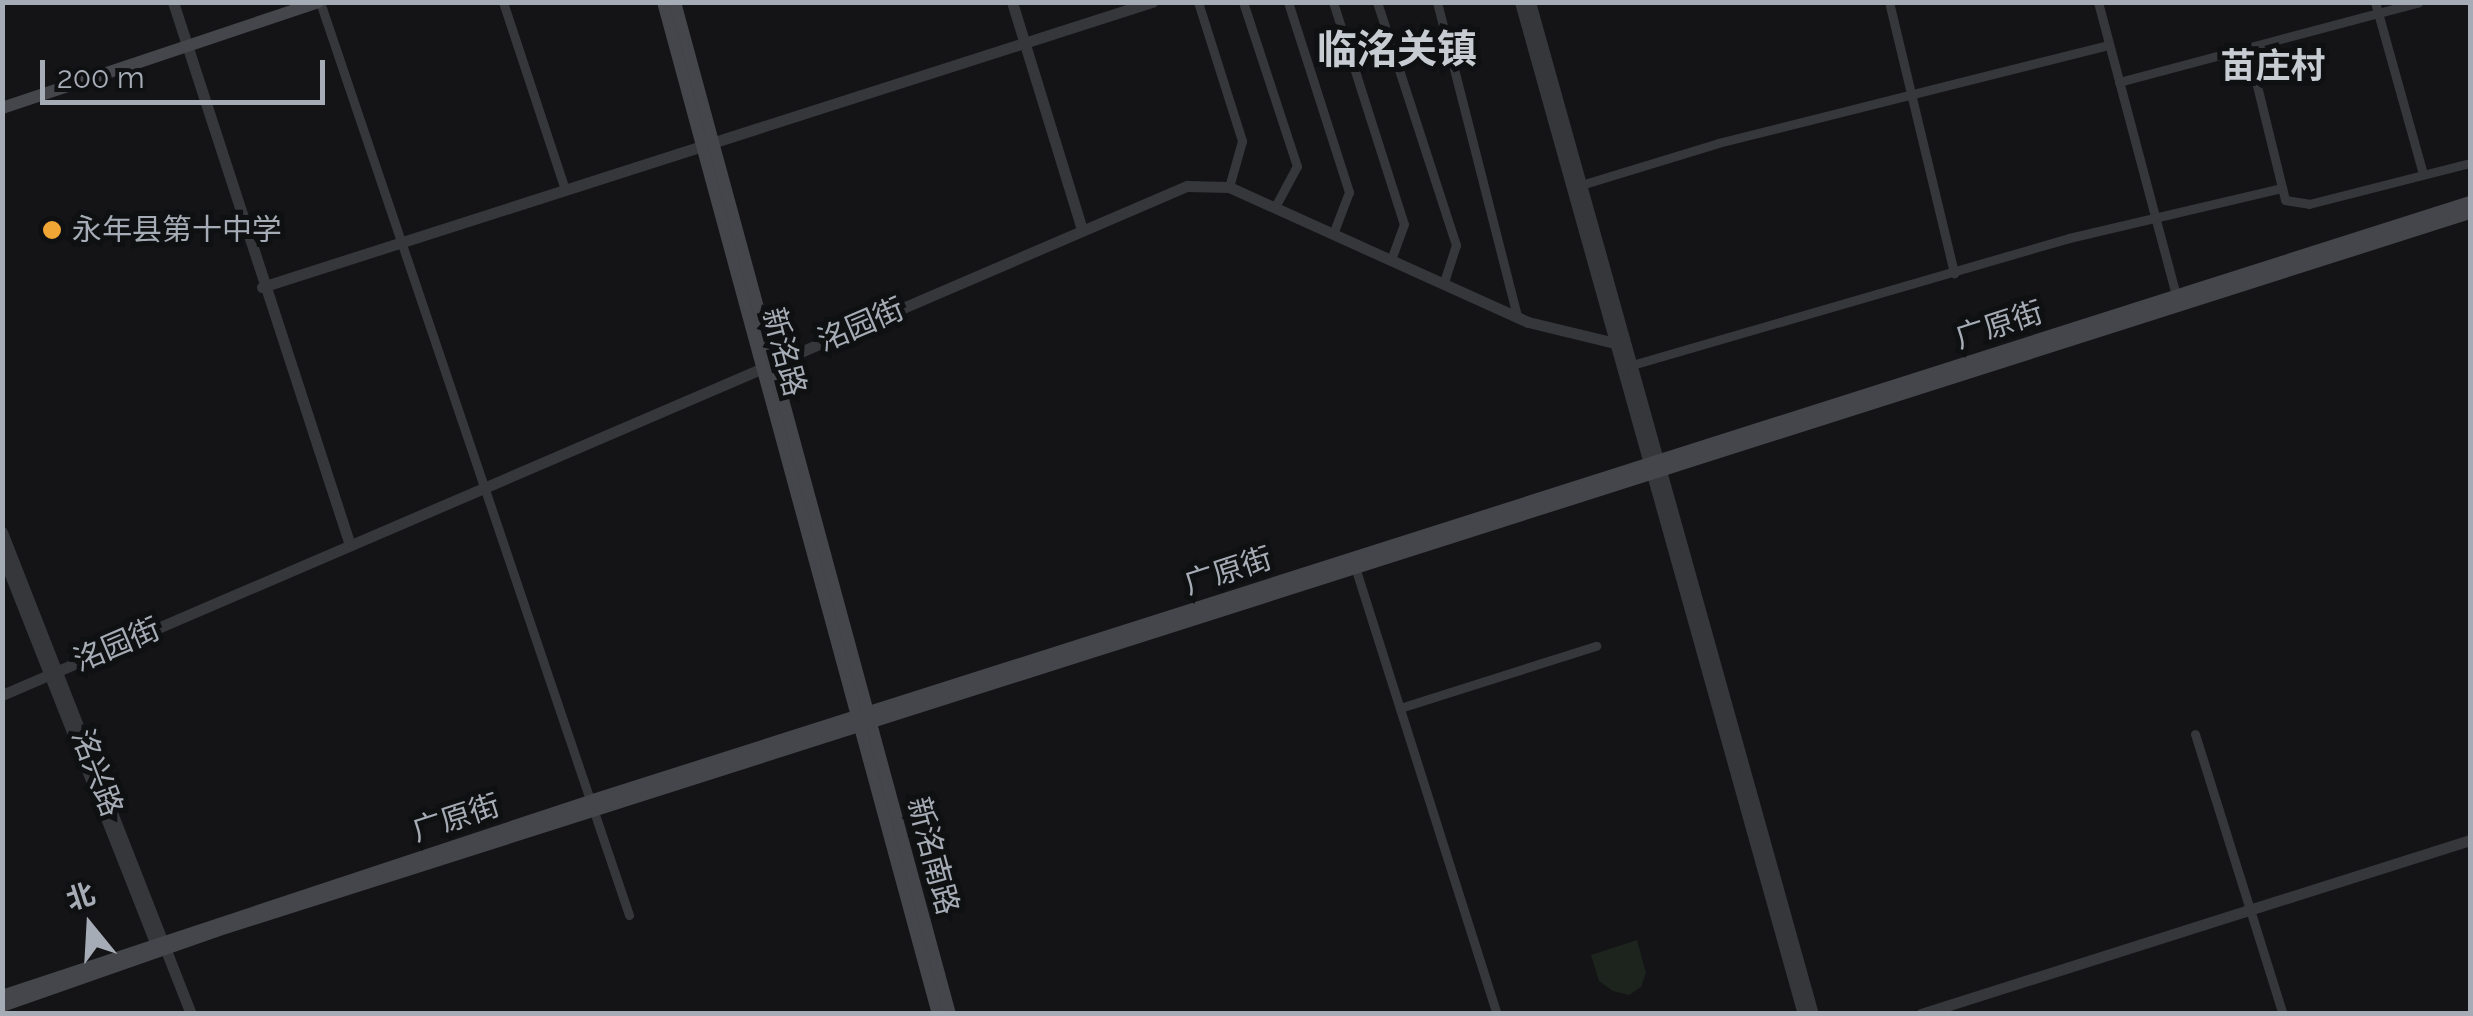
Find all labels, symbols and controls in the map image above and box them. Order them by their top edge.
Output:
district label: 临洺关镇 [1317,25,1477,73]
scale bar [45,40,330,102]
district label: 苗庄村 [2221,45,2325,87]
text: 200 m [57,60,145,95]
place label: 永年县第十中学 [72,212,282,248]
marker: 永年县第十中学 [41,219,63,241]
street label: 洺园街 [813,291,909,359]
street label: 广原街 [1951,294,2047,356]
street label: 新洺路 [755,304,813,400]
street label: 广原街 [1180,540,1276,602]
street label: 洺园街 [69,611,165,679]
street label: 洺兴路 [64,725,130,821]
street label: 广原街 [408,787,504,849]
street label: 新洺南路 [900,793,966,919]
north arrow [40,876,140,976]
text: 北 [62,877,99,917]

